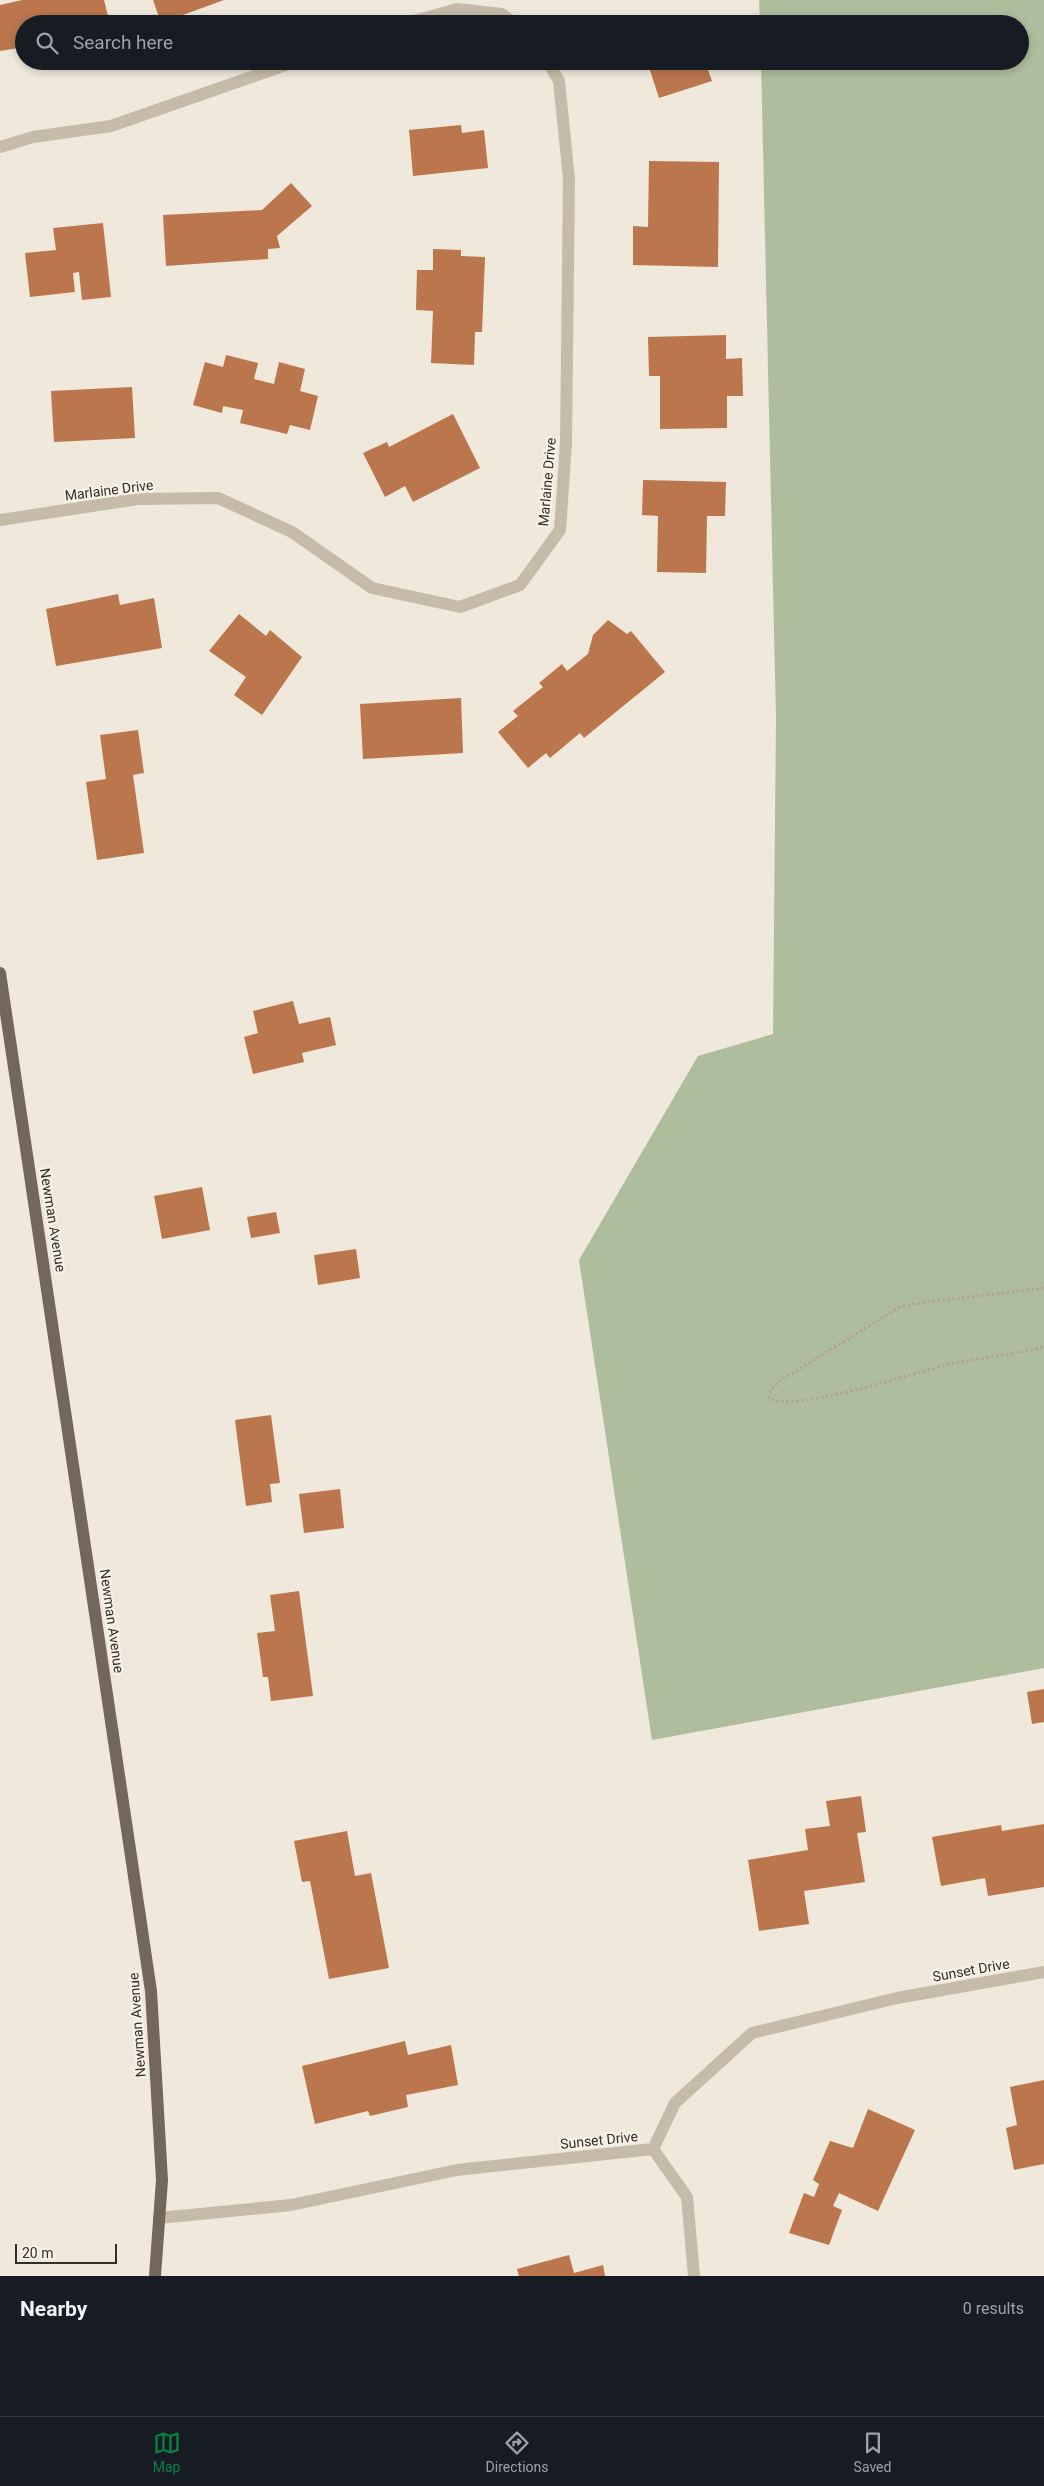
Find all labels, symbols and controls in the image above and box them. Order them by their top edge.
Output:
search box [15,15,1029,70]
icon: search [33,29,61,57]
text: Search here [73,31,173,54]
street label: Marlaine Drive [535,437,559,527]
street label: Marlaine Drive [64,477,154,503]
street label: Newman Avenue [37,1167,69,1273]
street label: Newman Avenue [97,1568,127,1674]
street label: Sunset Drive [931,1955,1011,1985]
street label: Newman Avenue [125,1972,149,2078]
street label: Sunset Drive [559,2128,639,2152]
scale bar [15,2241,118,2264]
text: 20 m [22,2245,54,2261]
text: Nearby [20,2297,87,2321]
text: 0 results [963,2299,1024,2318]
tab: Map [153,2429,181,2475]
tab: Directions [486,2429,549,2475]
tab: Saved [854,2429,891,2475]

